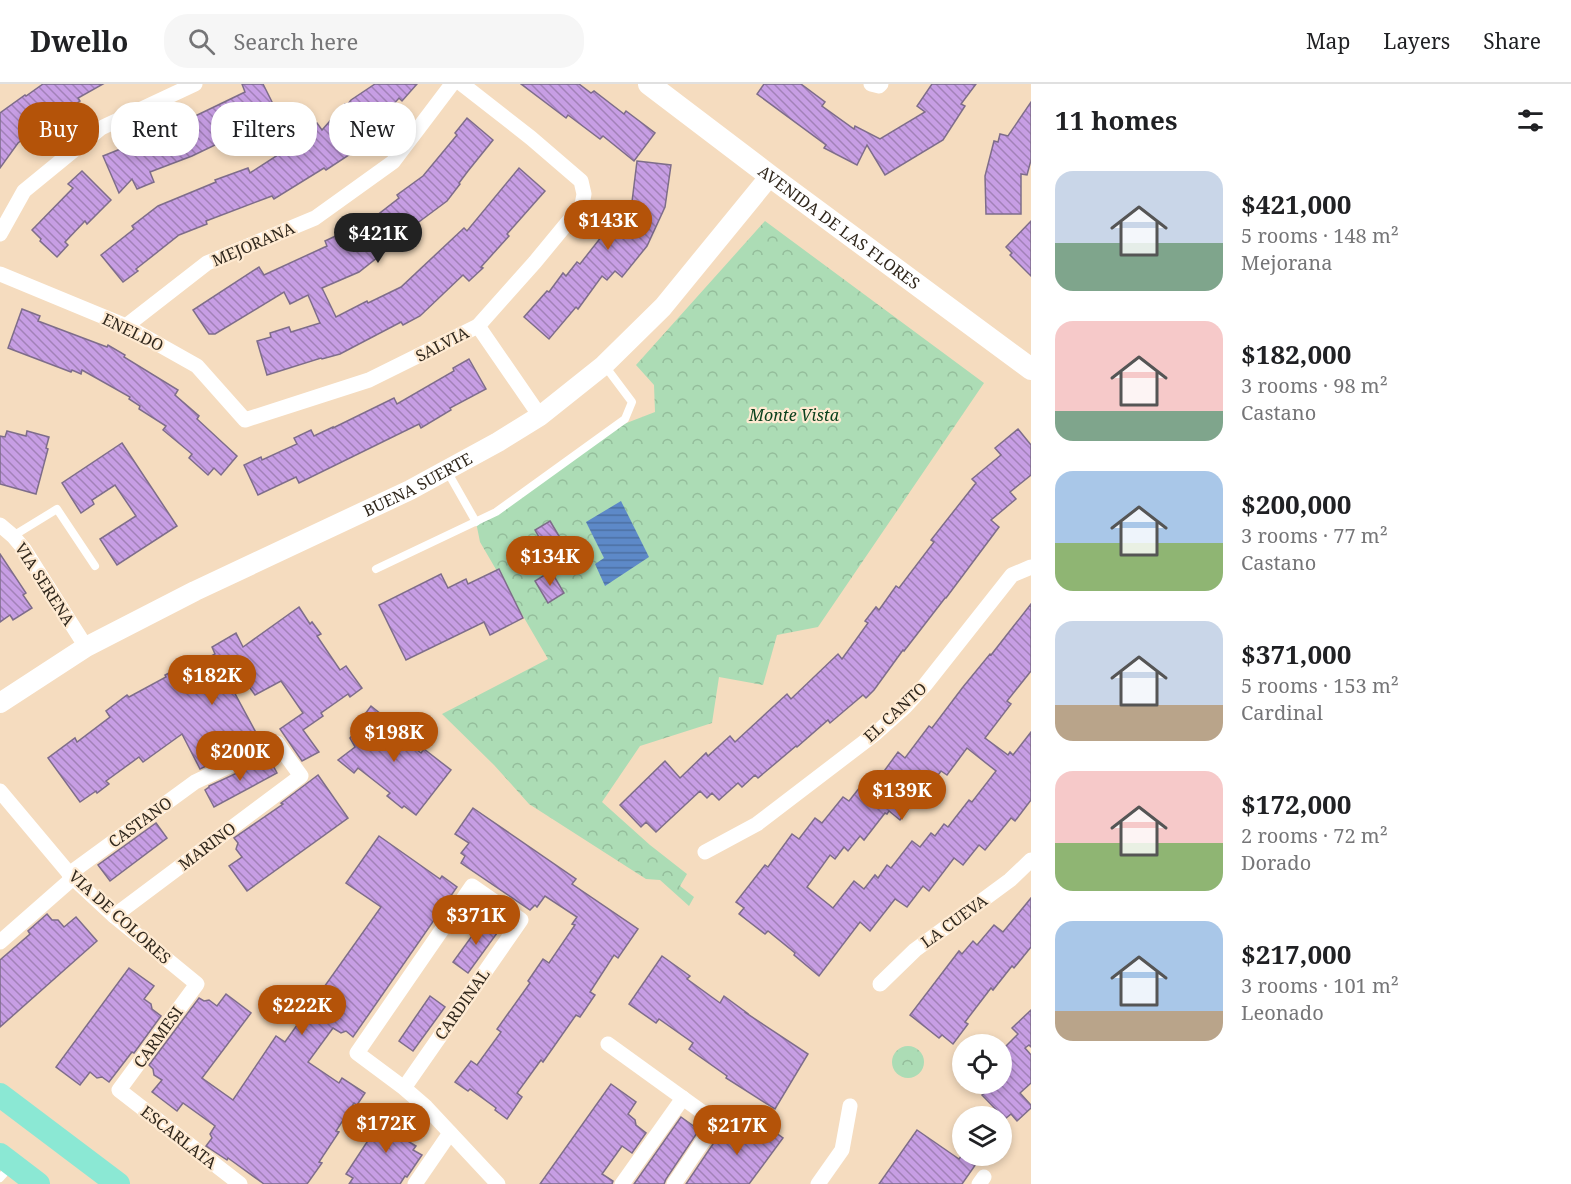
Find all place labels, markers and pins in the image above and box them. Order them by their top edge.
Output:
pin: $143K [566,200,650,251]
pin: $421K [336,213,420,264]
pin: $134K [508,536,592,587]
pin: $182K [170,655,254,706]
pin: $198K [352,712,436,763]
pin: $200K [198,731,282,782]
pin: $139K [860,770,944,821]
pin: $371K [434,895,518,946]
pin: $222K [260,985,344,1036]
pin: $172K [344,1103,428,1154]
pin: $217K [695,1105,779,1156]

